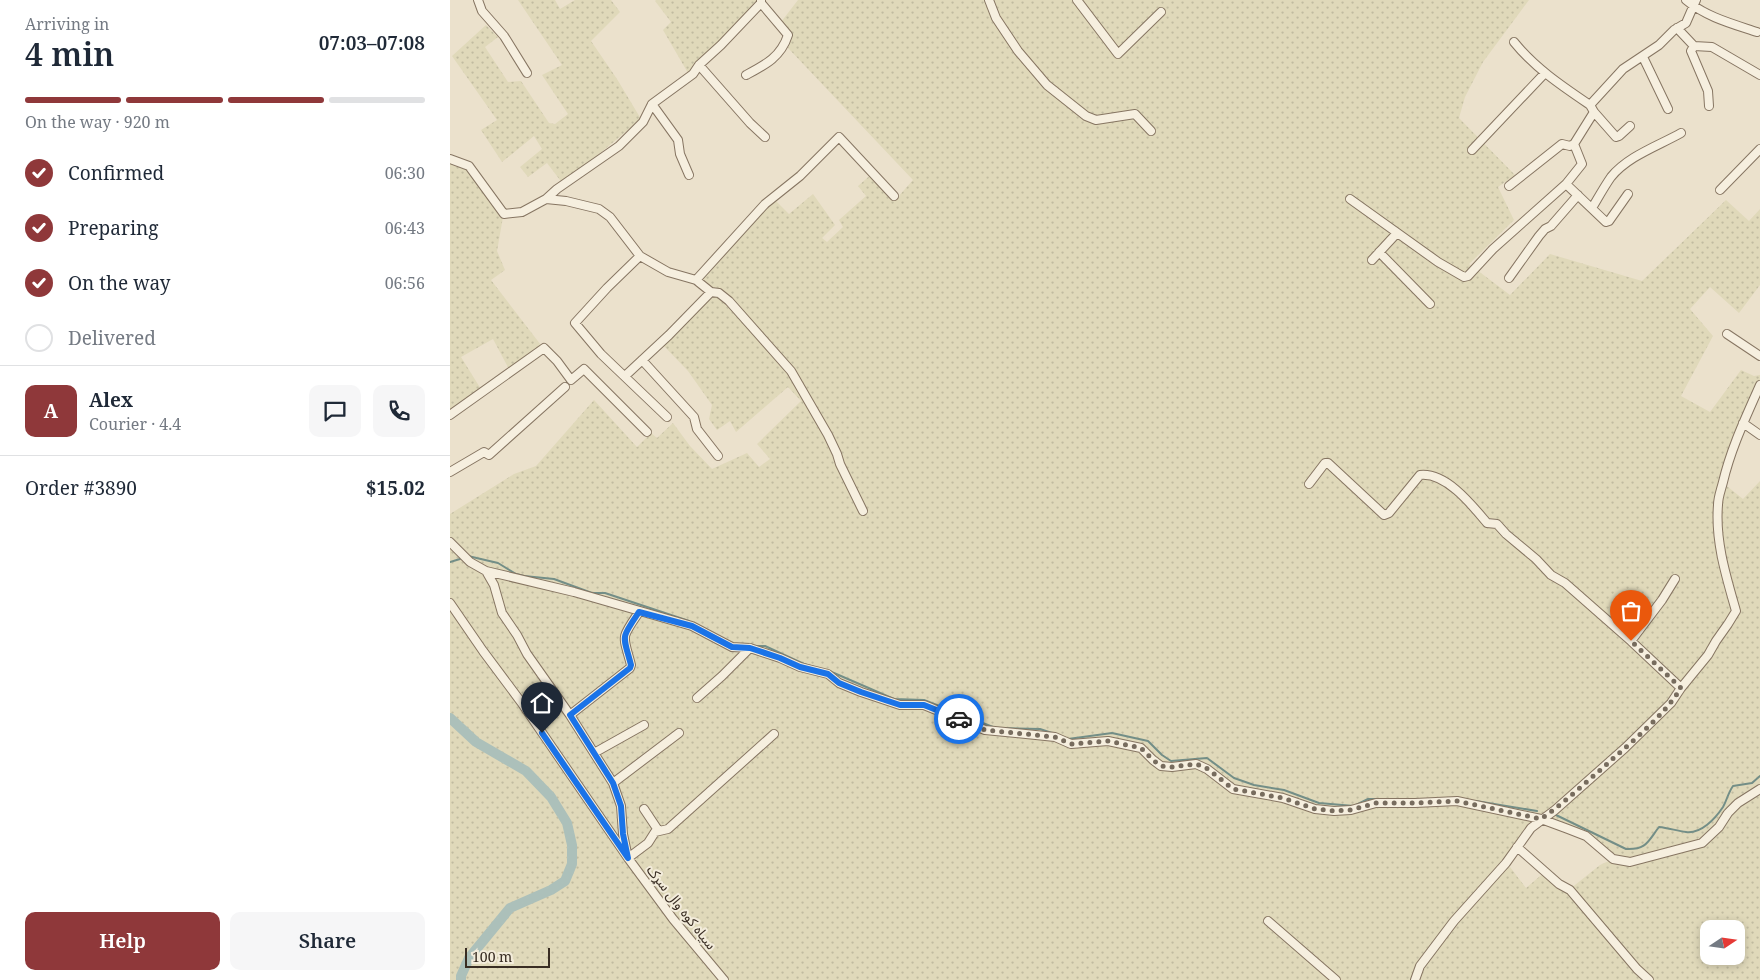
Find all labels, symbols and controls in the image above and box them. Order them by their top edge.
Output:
text: Arriving in [25,13,109,35]
text: 07:03–07:08 [319,30,425,56]
text: 4 min [25,32,114,75]
text: On the way · 920 m [25,111,170,133]
icon: check [25,159,53,187]
text: Confirmed [68,160,164,186]
text: 06:30 [385,162,425,184]
icon: check [25,214,53,242]
text: Preparing [68,215,158,241]
text: 06:43 [385,217,425,239]
icon: check [25,269,53,297]
text: On the way [68,270,171,296]
text: 06:56 [385,272,425,294]
text: Delivered [68,325,156,351]
button: chat [309,385,361,437]
button: phone [373,385,425,437]
text: Alex [89,387,133,413]
text: A [44,398,58,424]
text: Courier · 4.4 [89,413,181,435]
text: Order #3890 [25,475,137,501]
text: $15.02 [366,475,425,501]
pin [1610,590,1652,641]
icon: bag [1617,597,1645,625]
pin [521,682,563,733]
icon: home [528,689,556,717]
courier [934,694,984,744]
icon: car [945,705,973,733]
street label: سیاه کوه وال سړک [643,861,721,953]
button: Help [25,912,220,970]
button: Share [230,912,425,970]
north arrow [1700,920,1745,965]
map controls [1700,920,1745,965]
scale bar [465,945,550,968]
text: 100 m [472,947,512,966]

